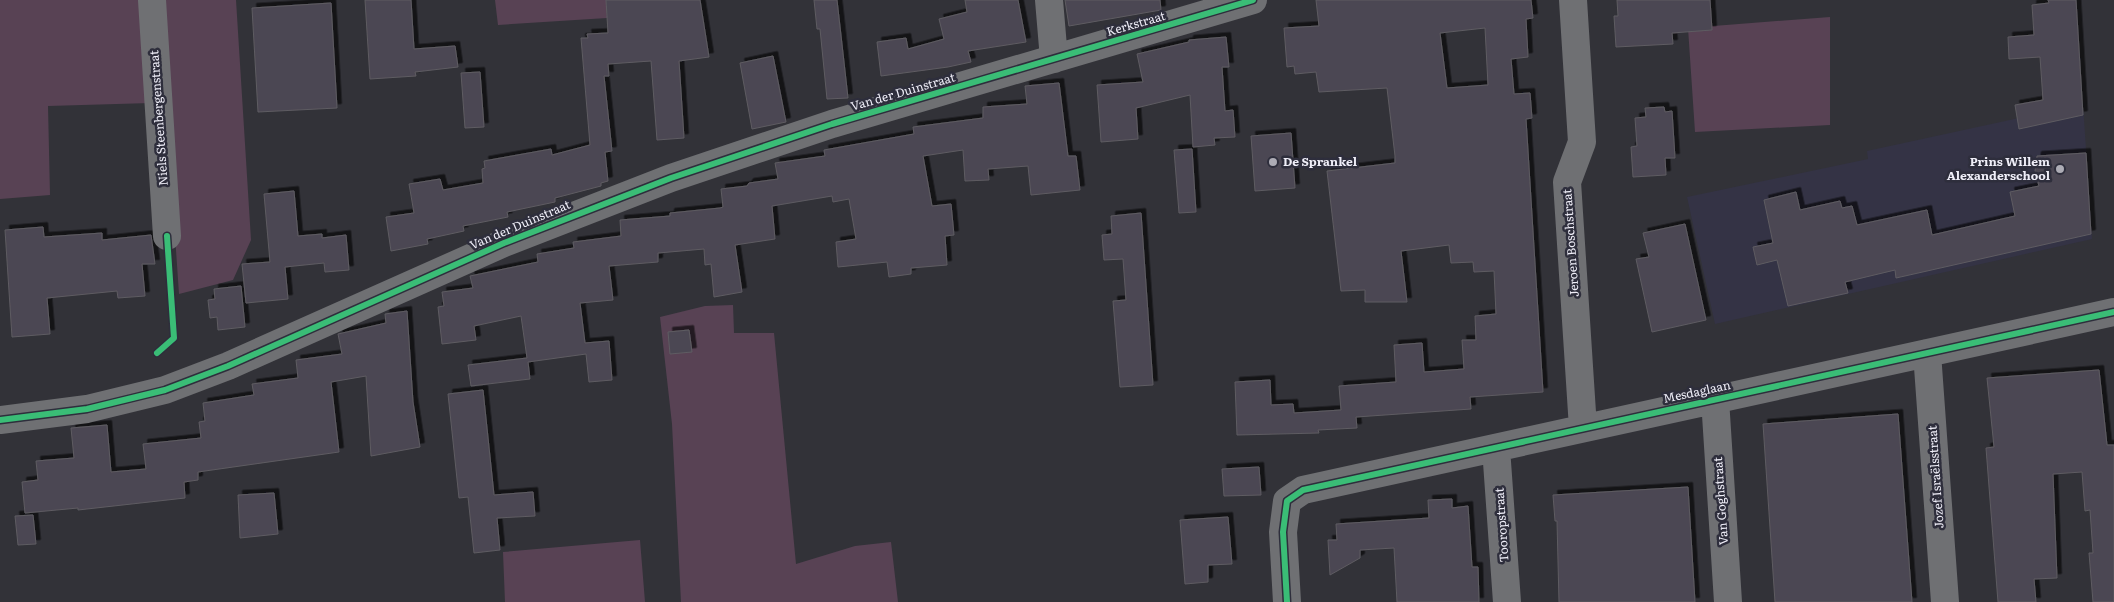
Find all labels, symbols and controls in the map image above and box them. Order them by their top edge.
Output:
street label: Kerkstraat [1104,6,1168,40]
street label: Niels Steenbergenstraat [144,50,172,186]
street label: Van der Duinstraat [848,67,957,115]
place label: De Sprankel [1283,152,1358,170]
place label: Prins Willem Alexanderschool [1947,152,2051,184]
marker: De Sprankel [1267,156,1279,168]
marker: Prins Willem Alexanderschool [2054,163,2066,175]
street label: Jeroen Boschstraat [1557,188,1583,298]
street label: Van der Duinstraat [467,195,573,253]
street label: Mesdaglaan [1661,375,1732,407]
street label: Jozef Israëlsstraat [1922,425,1948,529]
street label: Van Goghstraat [1708,456,1732,546]
street label: Tooropstraat [1489,487,1513,563]

